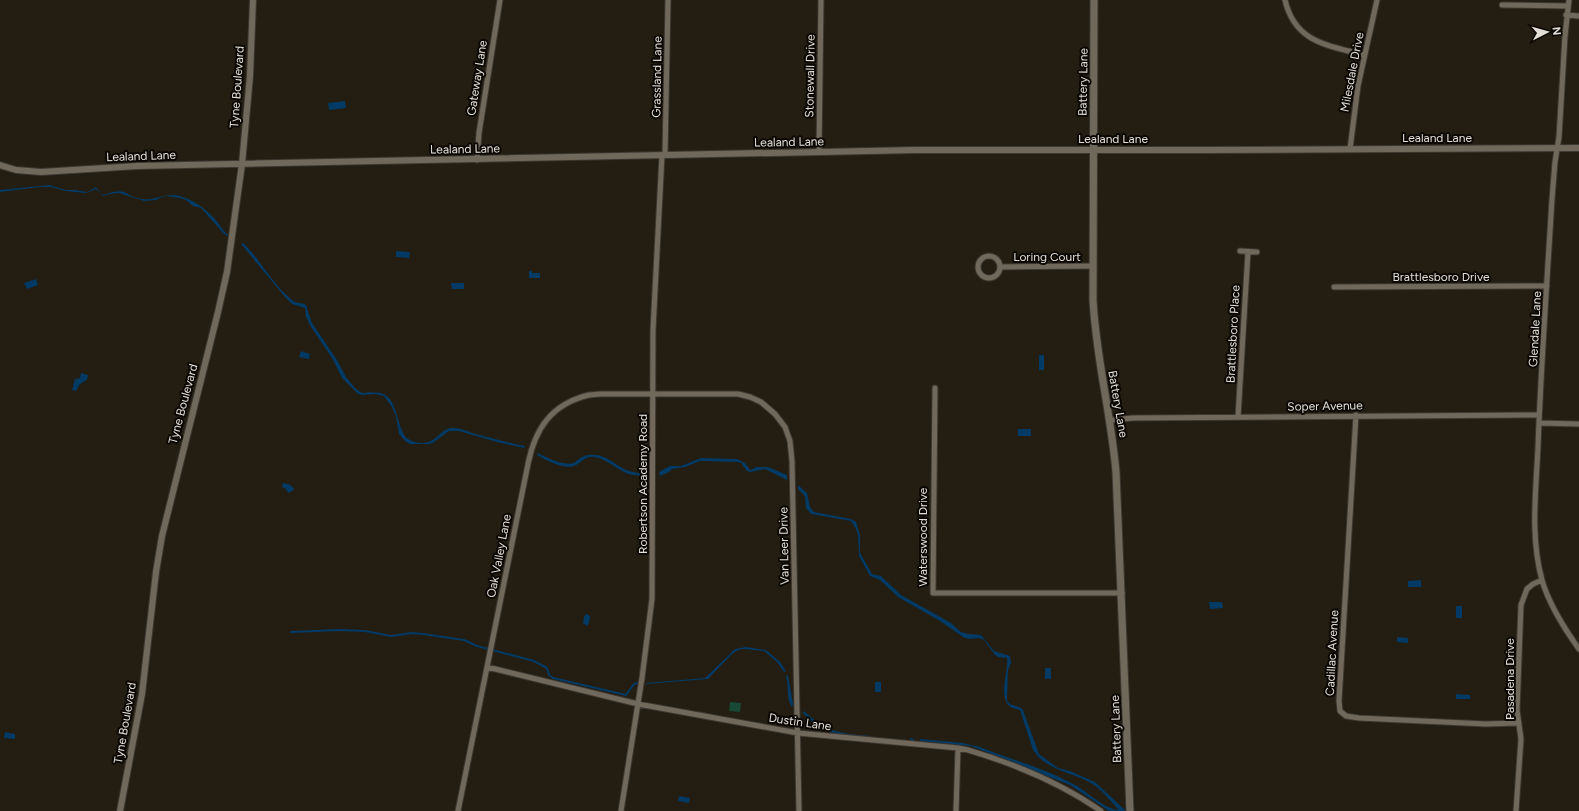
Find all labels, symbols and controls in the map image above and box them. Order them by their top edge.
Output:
north arrow [1527,12,1567,52]
text: N [1550,26,1563,36]
street label: Milesdale Drive [1337,31,1367,113]
street label: Stonewall Drive [802,34,818,118]
street label: Grassland Lane [649,36,665,118]
street label: Gateway Lane [464,39,490,117]
street label: Tyne Boulevard [227,45,247,129]
street label: Battery Lane [1075,47,1091,116]
street label: Lealand Lane [1402,131,1472,145]
street label: Lealand Lane [1078,132,1148,146]
street label: Lealand Lane [754,134,825,150]
street label: Lealand Lane [430,141,501,157]
street label: Lealand Lane [106,148,177,164]
street label: Loring Court [1013,250,1081,264]
street label: Brattlesboro Drive [1392,270,1490,284]
street label: Brattlesboro Place [1223,284,1243,383]
street label: Glendale Lane [1526,290,1544,367]
street label: Tyne Boulevard [166,362,200,446]
street label: Battery Lane [1105,369,1131,439]
street label: Soper Avenue [1287,398,1363,414]
street label: Robertson Academy Road [636,414,650,554]
street label: Waterswood Drive [916,487,930,586]
street label: Van Leer Drive [776,507,792,585]
street label: Oak Valley Lane [484,513,514,599]
street label: Cadillac Avenue [1323,609,1341,696]
street label: Pasadena Drive [1503,638,1517,720]
street label: Tyne Boulevard [111,681,139,765]
street label: Battery Lane [1108,694,1124,763]
street label: Dustin Lane [768,711,833,733]

